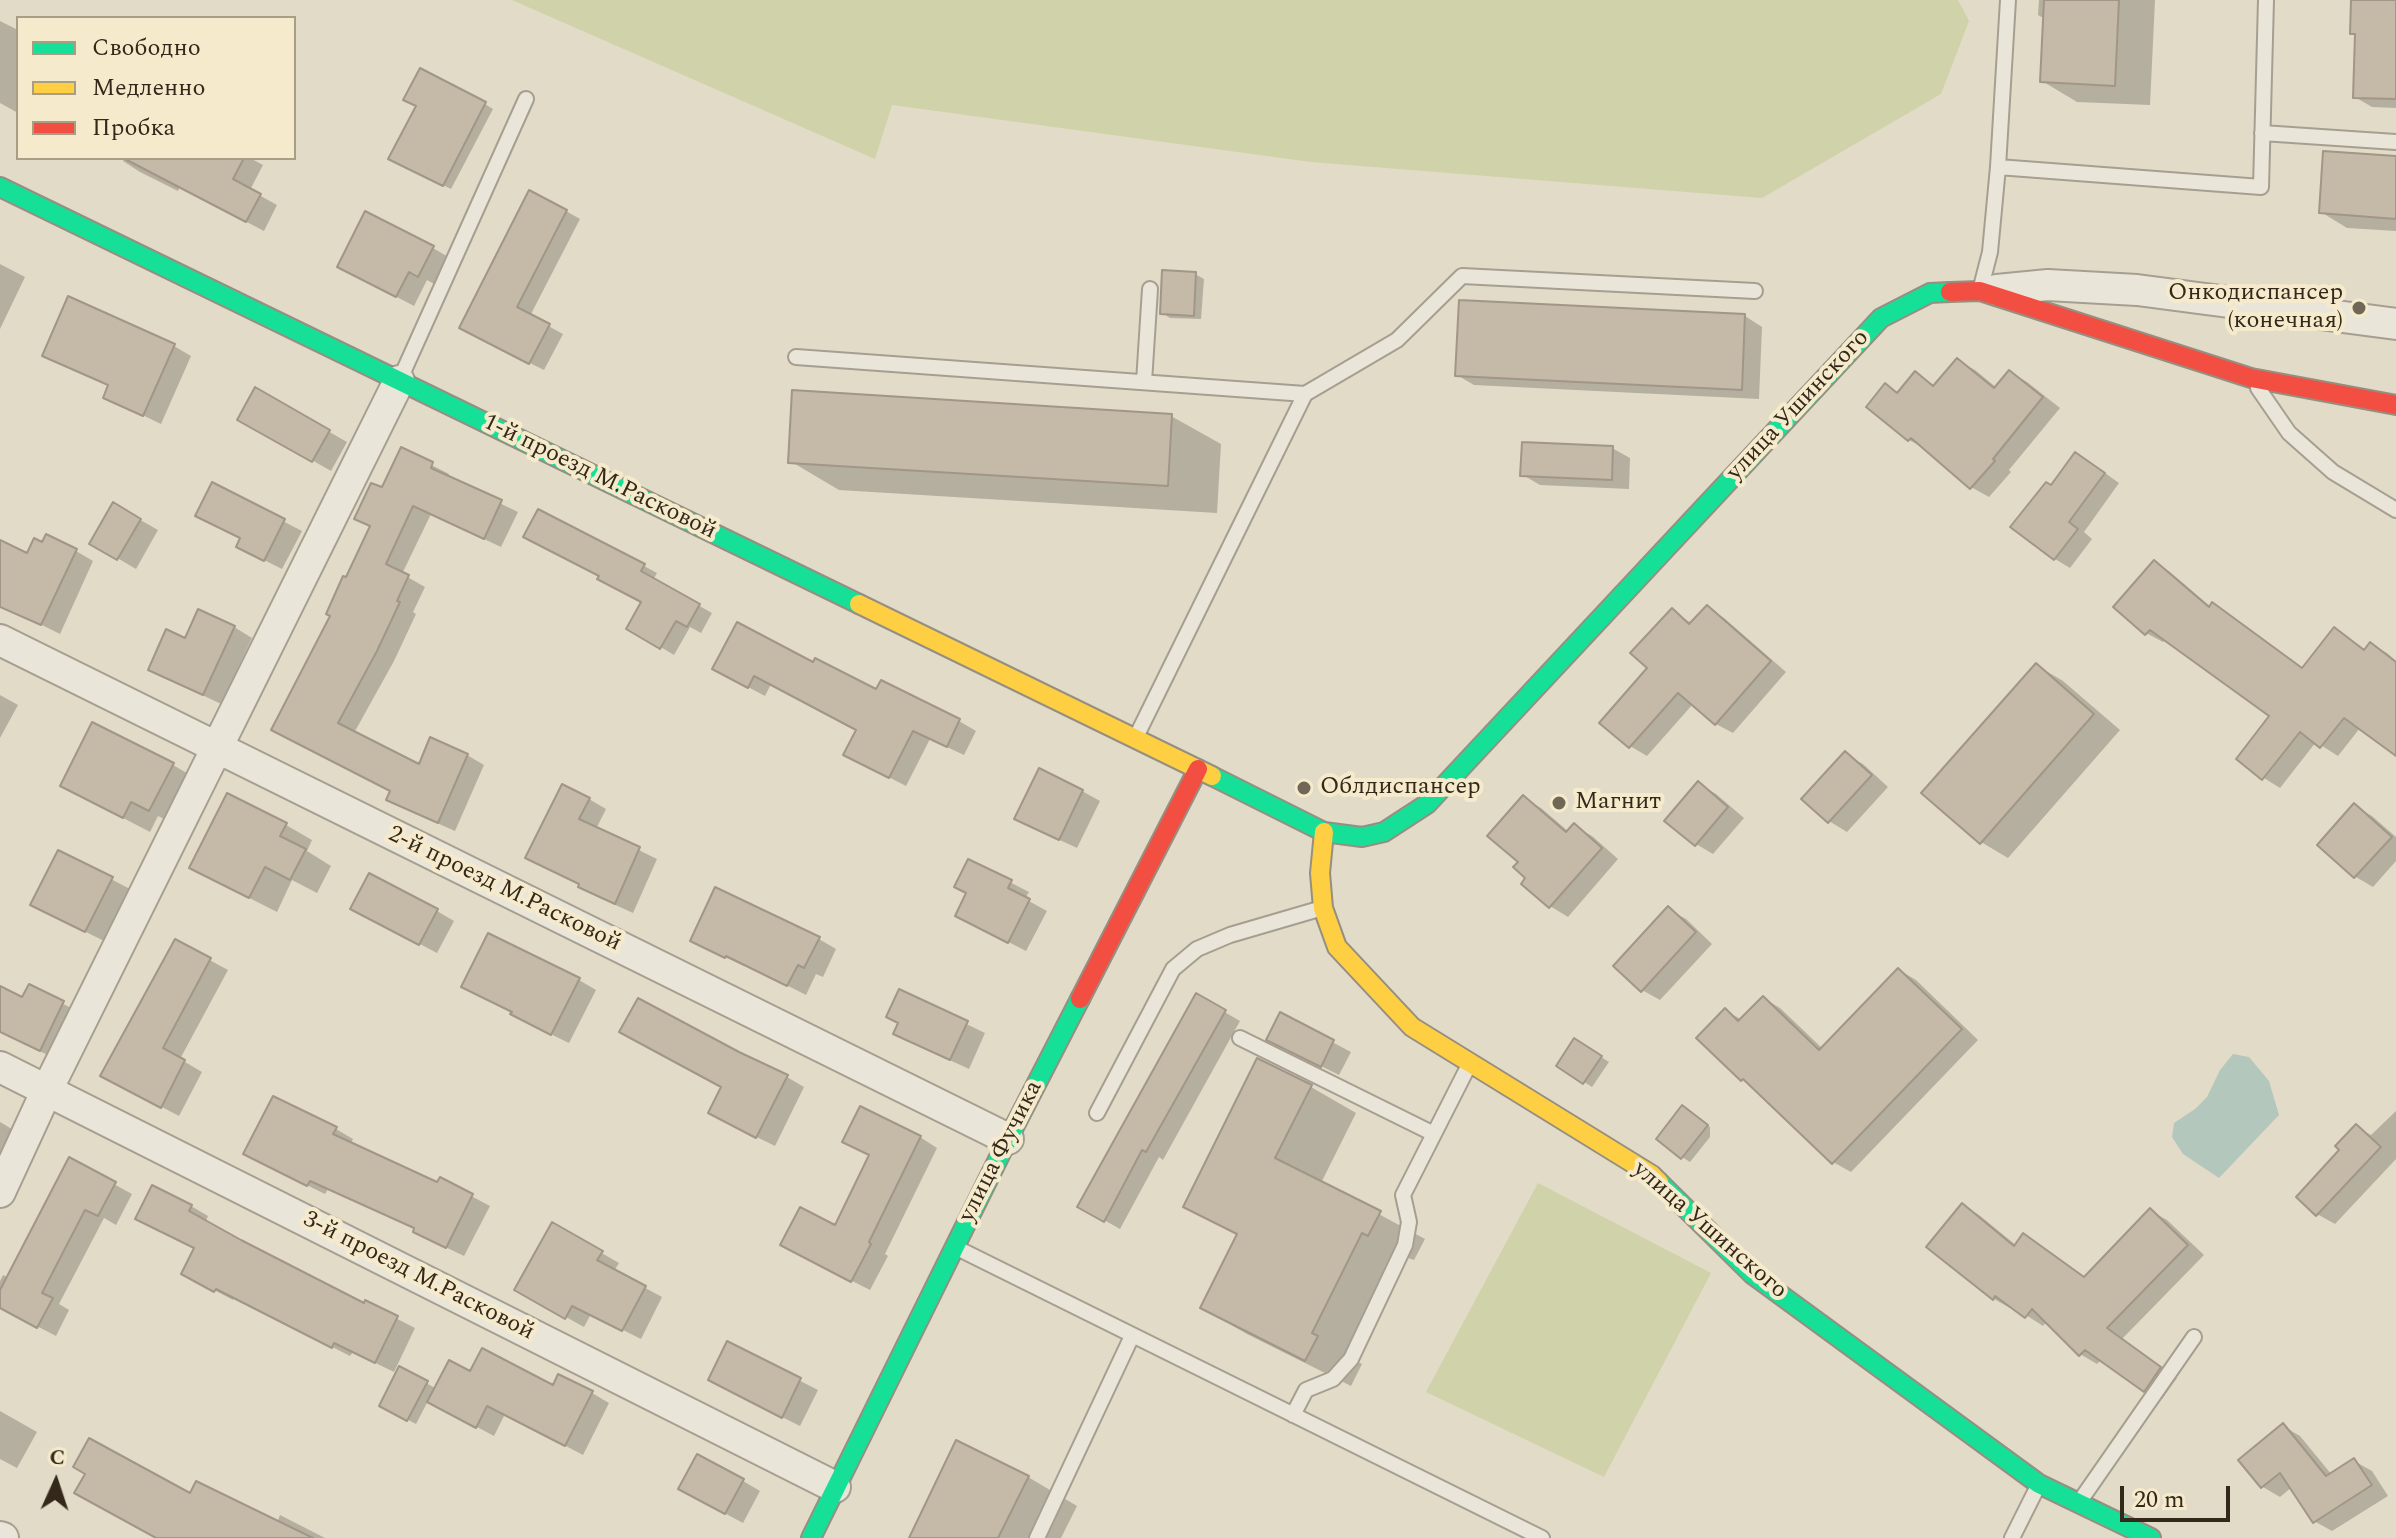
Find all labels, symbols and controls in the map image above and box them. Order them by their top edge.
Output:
legend [16,16,296,160]
text: Свободно [92,30,201,66]
text: Медленно [92,70,205,106]
text: Пробка [92,110,175,146]
place label: Онкодиспансер (конечная) [2168,280,2343,336]
marker: Онкодиспансер (конечная) [2350,299,2368,317]
street label: улица Ушинского [1722,325,1876,487]
street label: 1-й проезд М.Расковой [478,409,720,547]
place label: Облдиспансер [1320,774,1481,802]
marker: Облдиспансер [1295,779,1313,797]
place label: Магнит [1575,789,1661,817]
marker: Магнит [1550,794,1568,812]
street label: 2-й проезд М.Расковой [383,821,625,959]
street label: улица Фучика [954,1076,1050,1228]
street label: улица Ушинского [1626,1156,1792,1306]
street label: 3-й проезд М.Расковой [298,1206,538,1348]
text: С [49,1441,66,1474]
north arrow [16,1442,96,1522]
scale bar [2124,1470,2234,1520]
text: 20 m [2134,1482,2185,1518]

